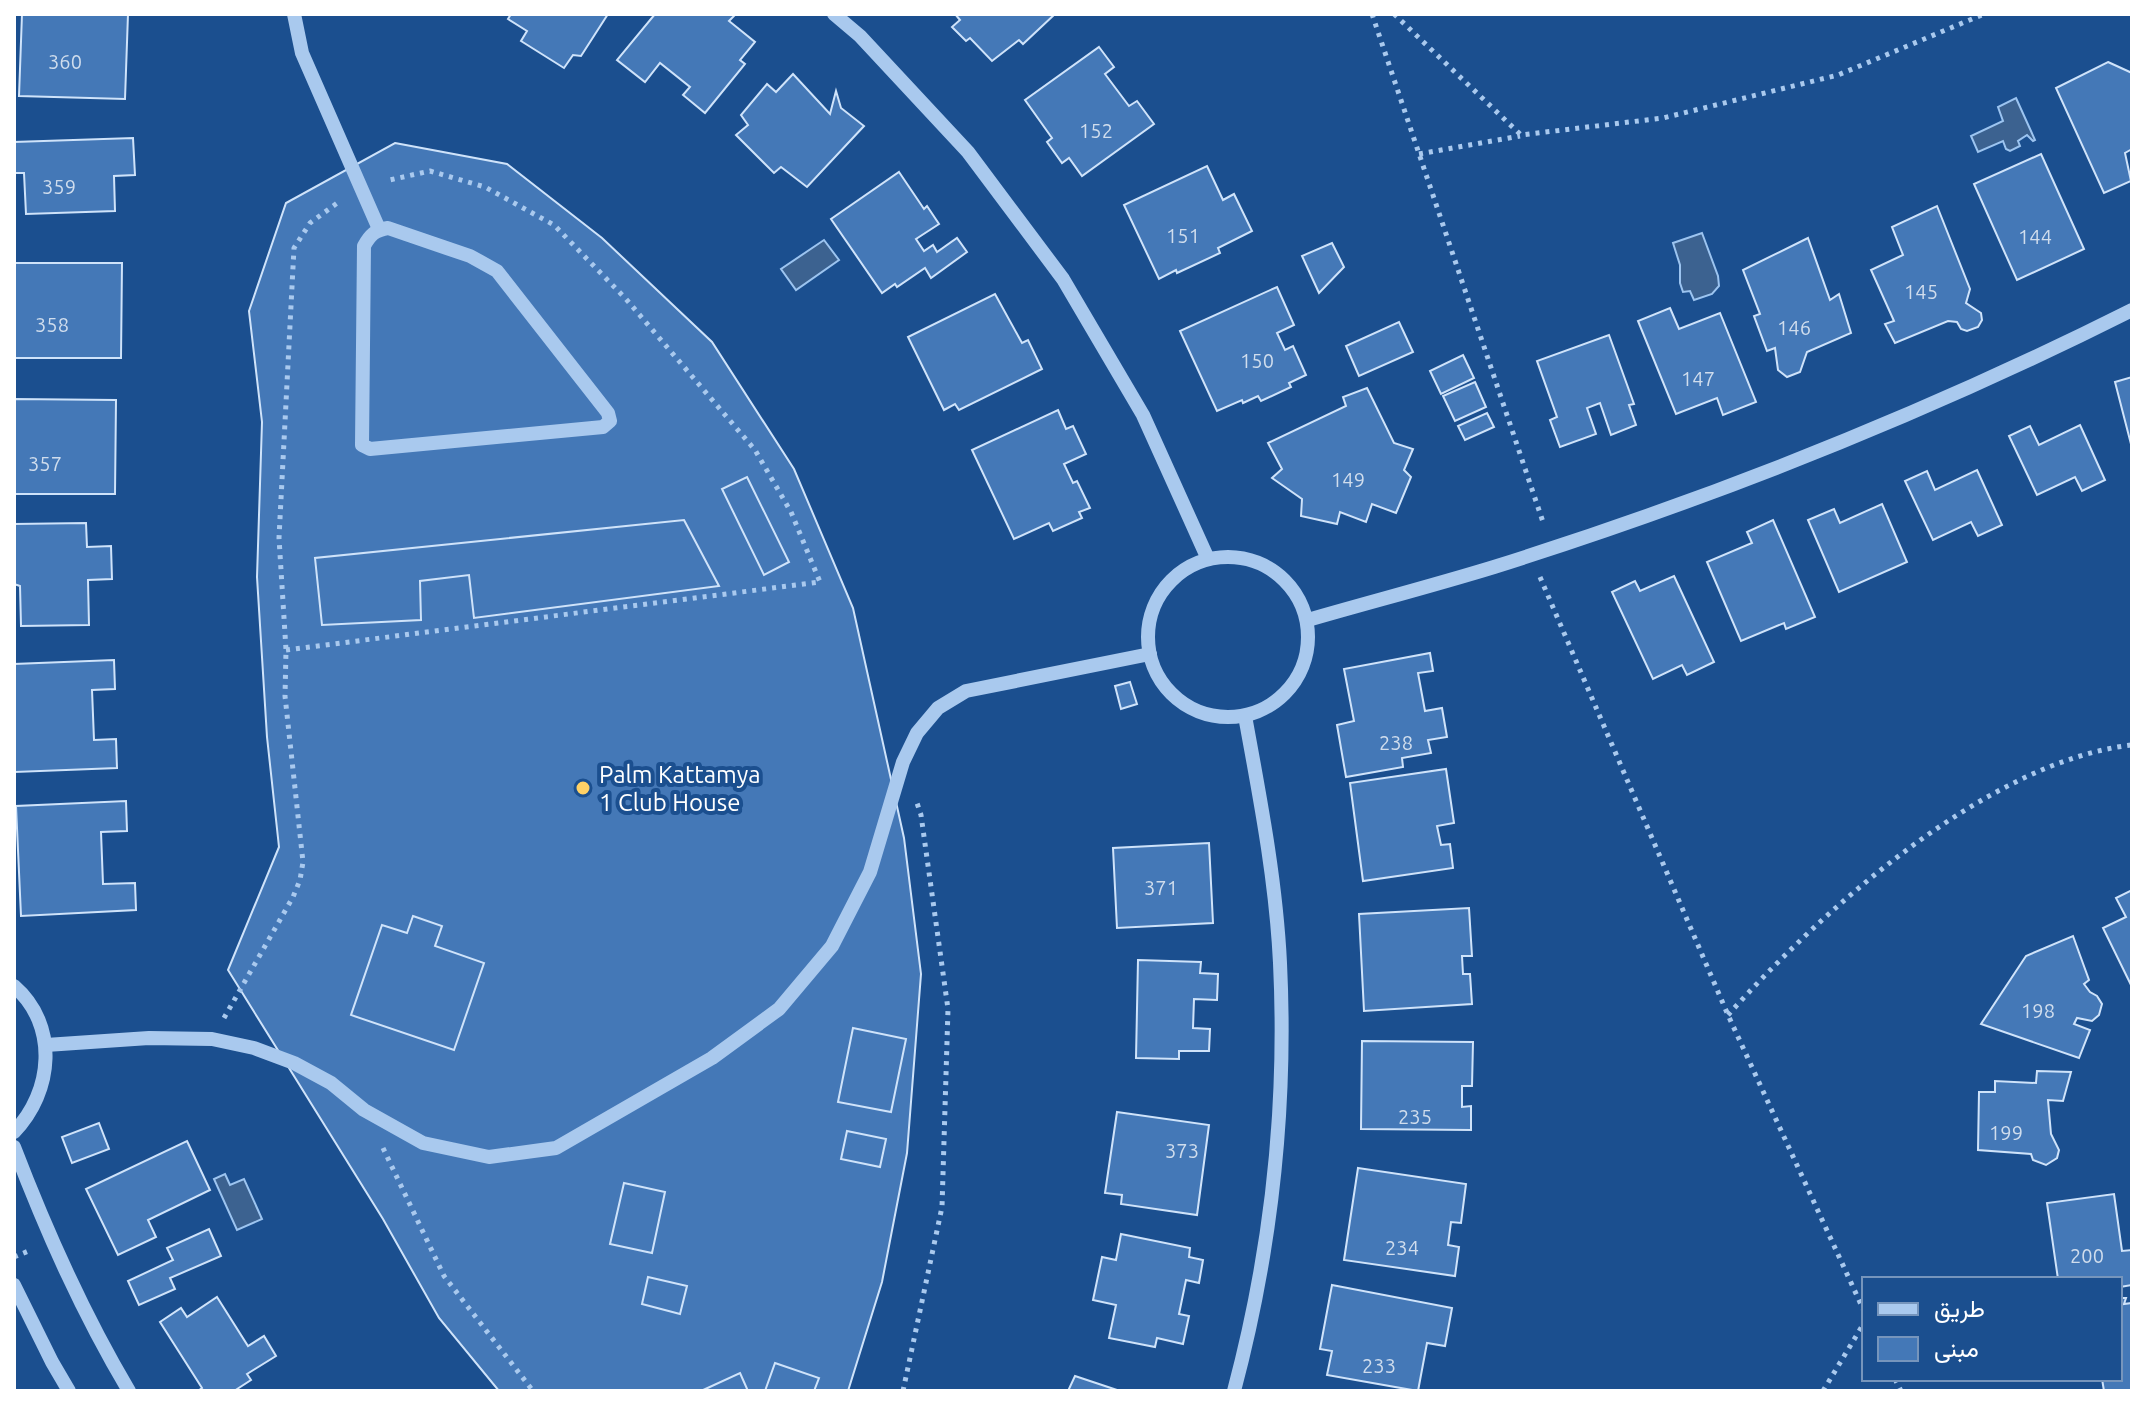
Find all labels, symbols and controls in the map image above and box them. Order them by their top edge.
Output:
house number: 360 [48,50,82,73]
house number: 152 [1079,119,1113,142]
house number: 359 [42,175,76,198]
house number: 151 [1166,224,1200,247]
house number: 144 [2018,225,2052,248]
house number: 145 [1904,280,1938,303]
house number: 358 [35,313,69,336]
house number: 146 [1777,316,1811,339]
house number: 150 [1240,349,1274,372]
house number: 147 [1681,367,1715,390]
house number: 357 [28,452,62,475]
house number: 149 [1331,468,1365,491]
house number: 238 [1379,731,1413,754]
place label: Palm Kattamya 1 Club House [599,761,761,816]
marker: Palm Kattamya 1 Club House [574,779,592,797]
house number: 371 [1144,876,1178,899]
house number: 198 [2021,999,2055,1022]
house number: 235 [1398,1105,1432,1128]
house number: 199 [1989,1121,2023,1144]
house number: 373 [1165,1139,1199,1162]
house number: 234 [1385,1236,1419,1259]
house number: 200 [2070,1244,2104,1267]
legend [1862,1277,2122,1381]
text: طريق [1934,1295,1985,1324]
text: مبنى [1934,1335,1979,1363]
house number: 233 [1362,1354,1396,1377]

